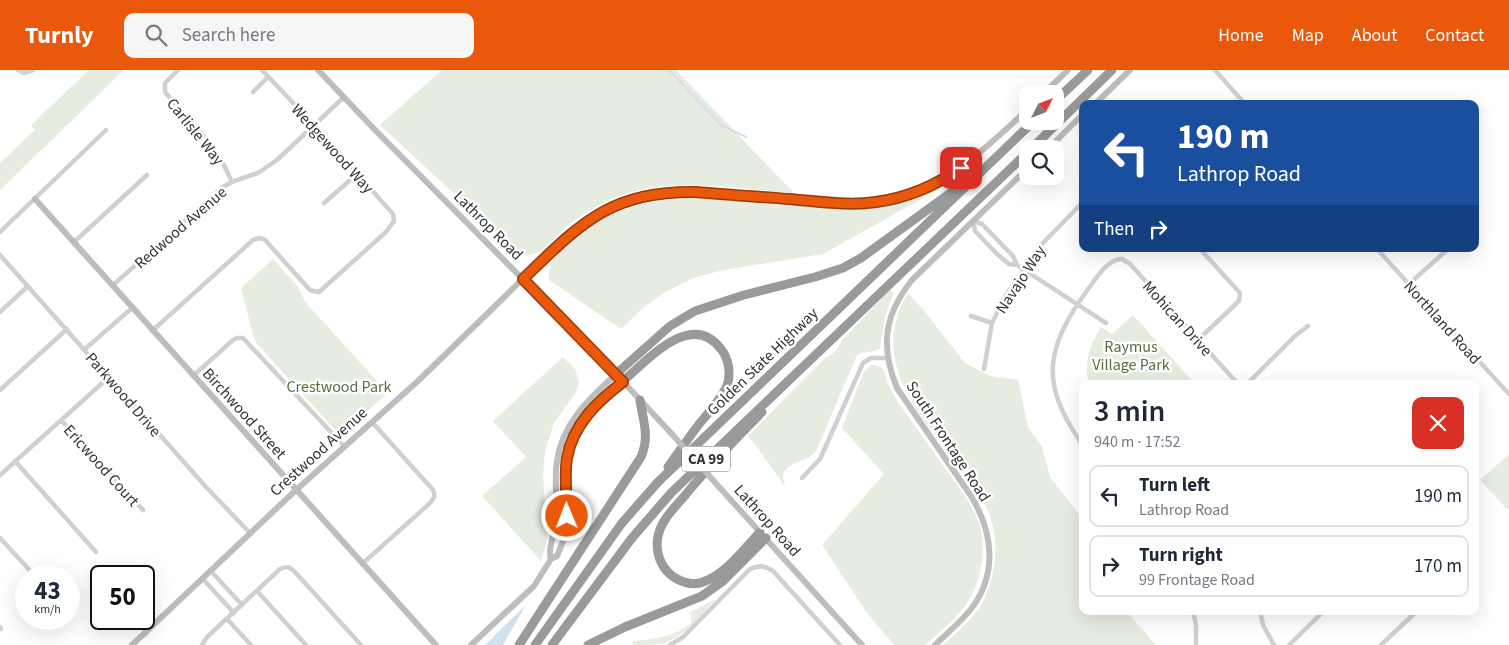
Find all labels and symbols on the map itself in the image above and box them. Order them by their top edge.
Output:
north arrow [1019,85,1064,130]
street label: Carlisle Way [161,93,229,170]
street label: Wedgewood Way [286,99,379,199]
pin [940,147,982,189]
street label: Redwood Avenue [130,181,232,274]
street label: Lathrop Road [449,186,528,265]
street label: Navajo Way [991,241,1051,318]
street label: Mohican Drive [1137,276,1217,361]
street label: Northland Road [1399,276,1486,369]
street label: Golden State Highway [702,302,824,421]
park label: Raymus Village Park [1092,336,1170,376]
street label: Parkwood Drive [80,348,166,442]
street label: Birchwood Street [197,363,292,464]
park label: Crestwood Park [286,376,392,398]
street label: South Frontage Road [901,377,996,506]
street label: Crestwood Avenue [265,402,372,502]
street label: Ericwood Court [58,420,145,512]
road number: CA 99 [682,446,730,472]
street label: Lathrop Road [729,480,806,562]
position arrow [540,489,592,541]
speed limit sign: 50 [90,565,155,630]

